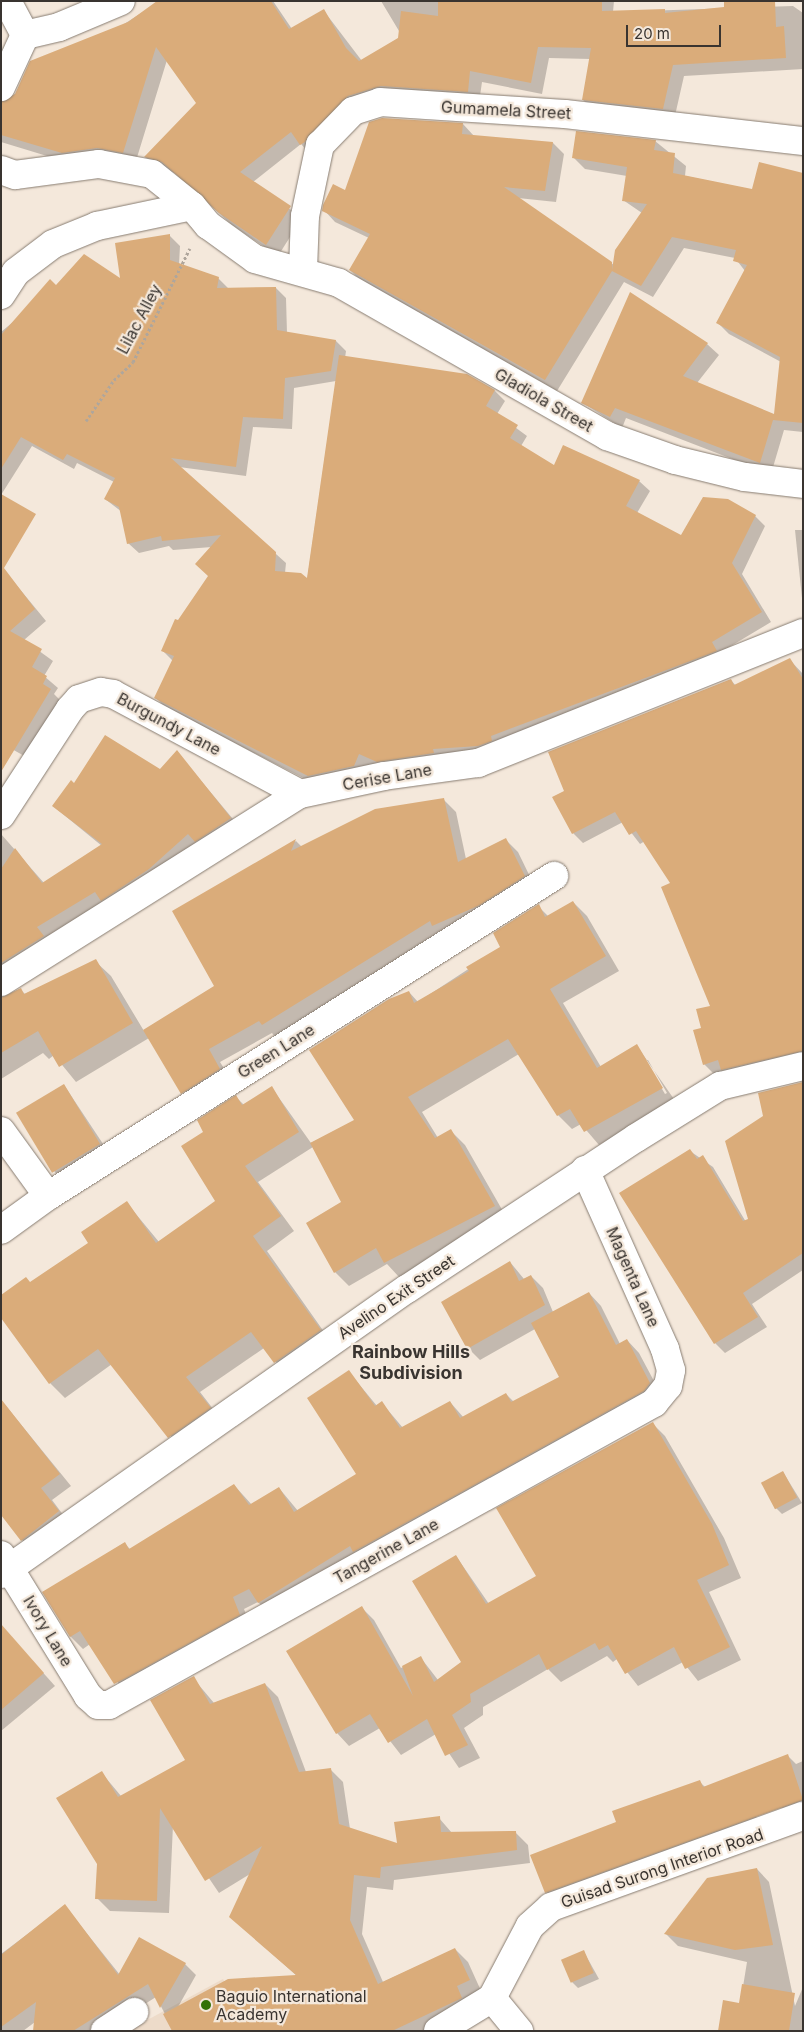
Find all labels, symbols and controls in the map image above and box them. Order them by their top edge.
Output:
scale bar [629,15,724,47]
text: 20 m [634,24,670,43]
street label: Gumamela Street [440,97,572,123]
street label: Lilac Alley [113,281,165,357]
street label: Gladiola Street [491,364,597,436]
street label: Burgundy Lane [114,689,224,759]
street label: Cerise Lane [341,760,433,794]
street label: Green Lane [234,1020,318,1082]
street label: Magenta Lane [602,1224,664,1330]
street label: Avelino Exit Street [334,1251,458,1343]
district label: Rainbow Hills Subdivision [352,1342,470,1385]
street label: Tangerine Lane [330,1514,442,1588]
street label: Ivory Lane [19,1592,77,1670]
street label: Guisad Surong Interior Road [558,1824,766,1912]
place label: Baguio International Academy [216,1986,367,2024]
marker: Baguio International Academy [200,1999,212,2011]

